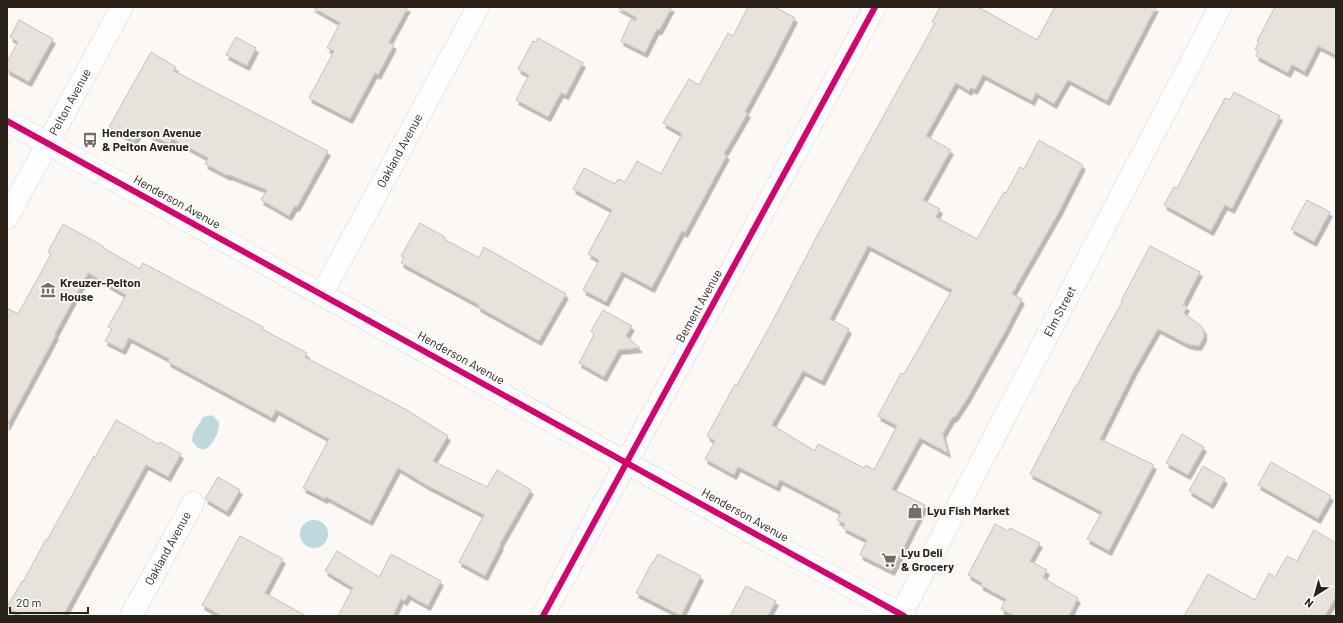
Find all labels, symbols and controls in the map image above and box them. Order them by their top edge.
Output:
street label: Pelton Avenue [45,66,93,137]
street label: Oakland Avenue [373,111,425,190]
place label: Henderson Avenue & Pelton Avenue [102,125,202,153]
bus stop icon: Henderson Avenue & Pelton Avenue [81,131,99,149]
street label: Henderson Avenue [132,171,223,231]
street label: Bement Avenue [672,266,724,345]
place label: Kreuzer-Pelton House [60,275,141,303]
museum icon: Kreuzer-Pelton House [39,281,57,299]
street label: Elm Street [1040,283,1078,339]
street label: Henderson Avenue [416,327,507,387]
street label: Henderson Avenue [700,484,791,544]
shop icon: Lyu Fish Market [906,502,924,520]
place label: Lyu Fish Market [927,503,1010,517]
street label: Oakland Avenue [141,509,193,587]
place label: Lyu Deli & Grocery [901,545,954,573]
supermarket icon: Lyu Deli & Grocery [880,551,898,569]
north arrow [1295,575,1335,615]
scale bar [10,589,88,615]
text: 20 m [16,595,42,609]
text: N [1302,596,1316,611]

